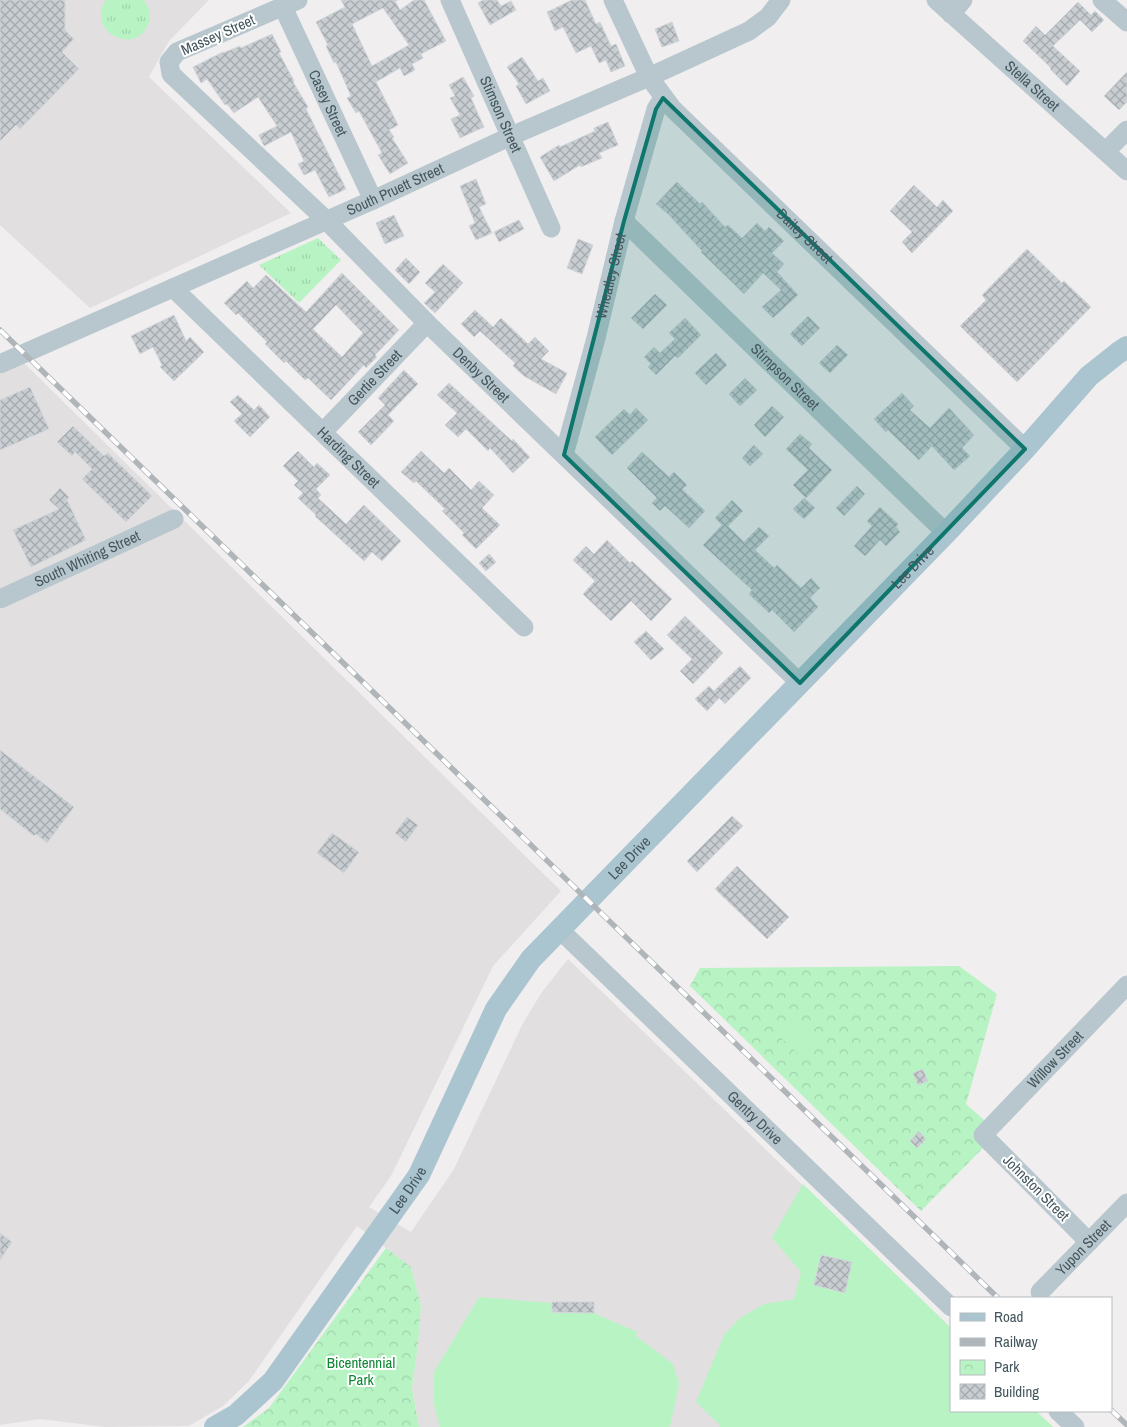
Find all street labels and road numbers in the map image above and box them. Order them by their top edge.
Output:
street label: Massey Street [178,9,259,60]
street label: Stella Street [1000,55,1065,116]
street label: Casey Street [304,66,353,140]
street label: Stimson Street [475,73,527,156]
street label: South Pruett Street [343,157,447,220]
street label: Dailey Street [772,203,838,268]
street label: Wheatley Street [590,230,631,321]
street label: Stimpson Street [746,338,825,415]
street label: Denby Street [448,342,515,408]
street label: Gertie Street [342,344,407,410]
street label: Harding Street [313,422,385,493]
street label: South Whiting Street [31,525,144,592]
street label: Lee Drive [886,540,939,593]
street label: Lee Drive [603,831,655,884]
street label: Willow Street [1022,1026,1088,1093]
street label: Gentry Drive [723,1086,788,1149]
street label: Johnston Street [998,1150,1075,1226]
street label: Lee Drive [384,1163,431,1218]
street label: Yupon Street [1051,1214,1116,1280]

